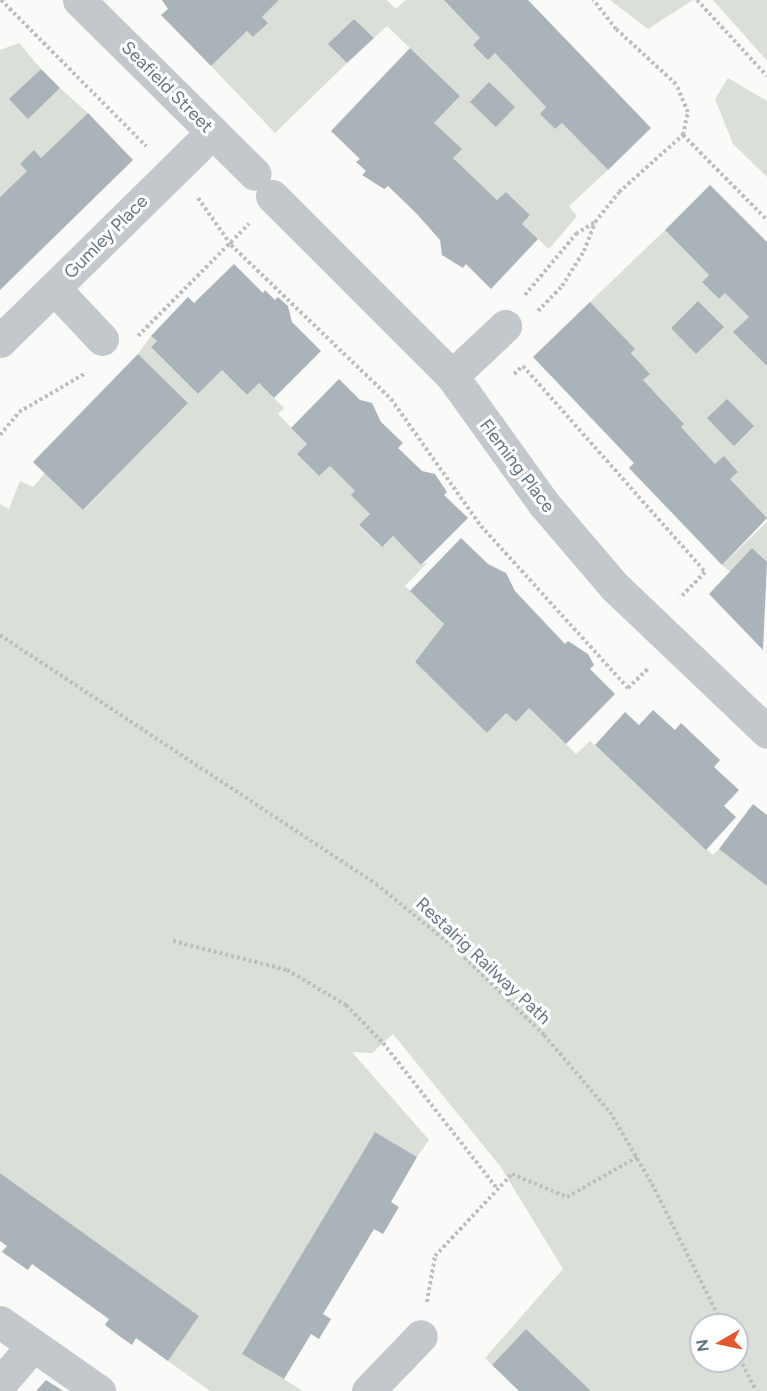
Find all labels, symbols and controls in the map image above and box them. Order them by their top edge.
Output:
street label: Seafield Street [117,37,217,137]
street label: Gumley Place [60,191,152,283]
street label: Fleming Place [475,415,559,517]
street label: Restalrig Railway Path [411,893,555,1029]
north arrow [689,1313,749,1373]
text: N [692,1338,713,1353]

